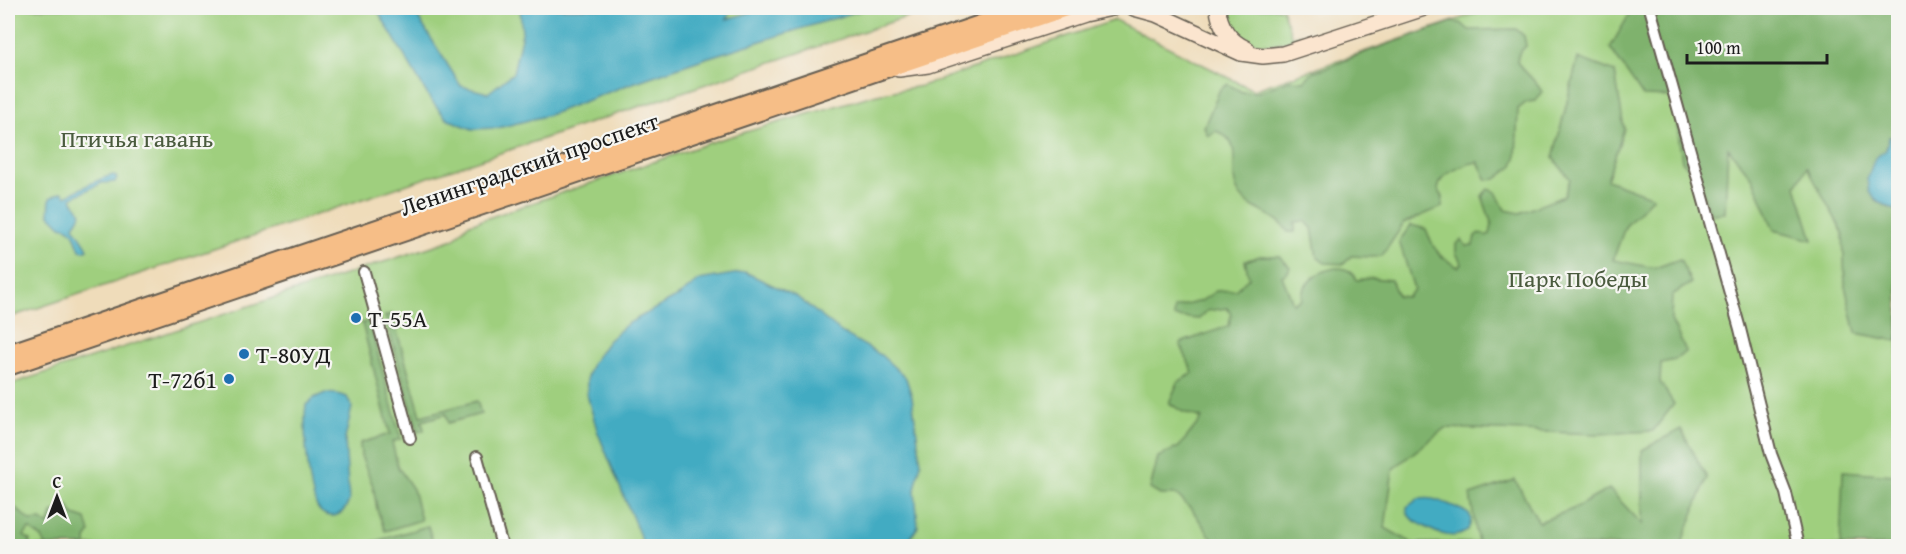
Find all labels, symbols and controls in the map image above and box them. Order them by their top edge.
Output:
scale bar [1687,27,1826,65]
text: 100 m [1696,34,1741,61]
street label: Ленинградский проспект [395,103,663,225]
park label: Птичья гавань [61,121,213,156]
park label: Парк Победы [1509,261,1648,296]
place label: Т-55А [368,301,428,336]
marker: Т-55А [349,311,363,325]
place label: Т-80УД [256,337,331,372]
marker: Т-80УД [237,347,251,361]
place label: Т-72б1 [148,362,217,397]
marker: Т-72б1 [222,372,236,386]
north arrow [27,467,87,527]
text: С [52,470,62,494]

